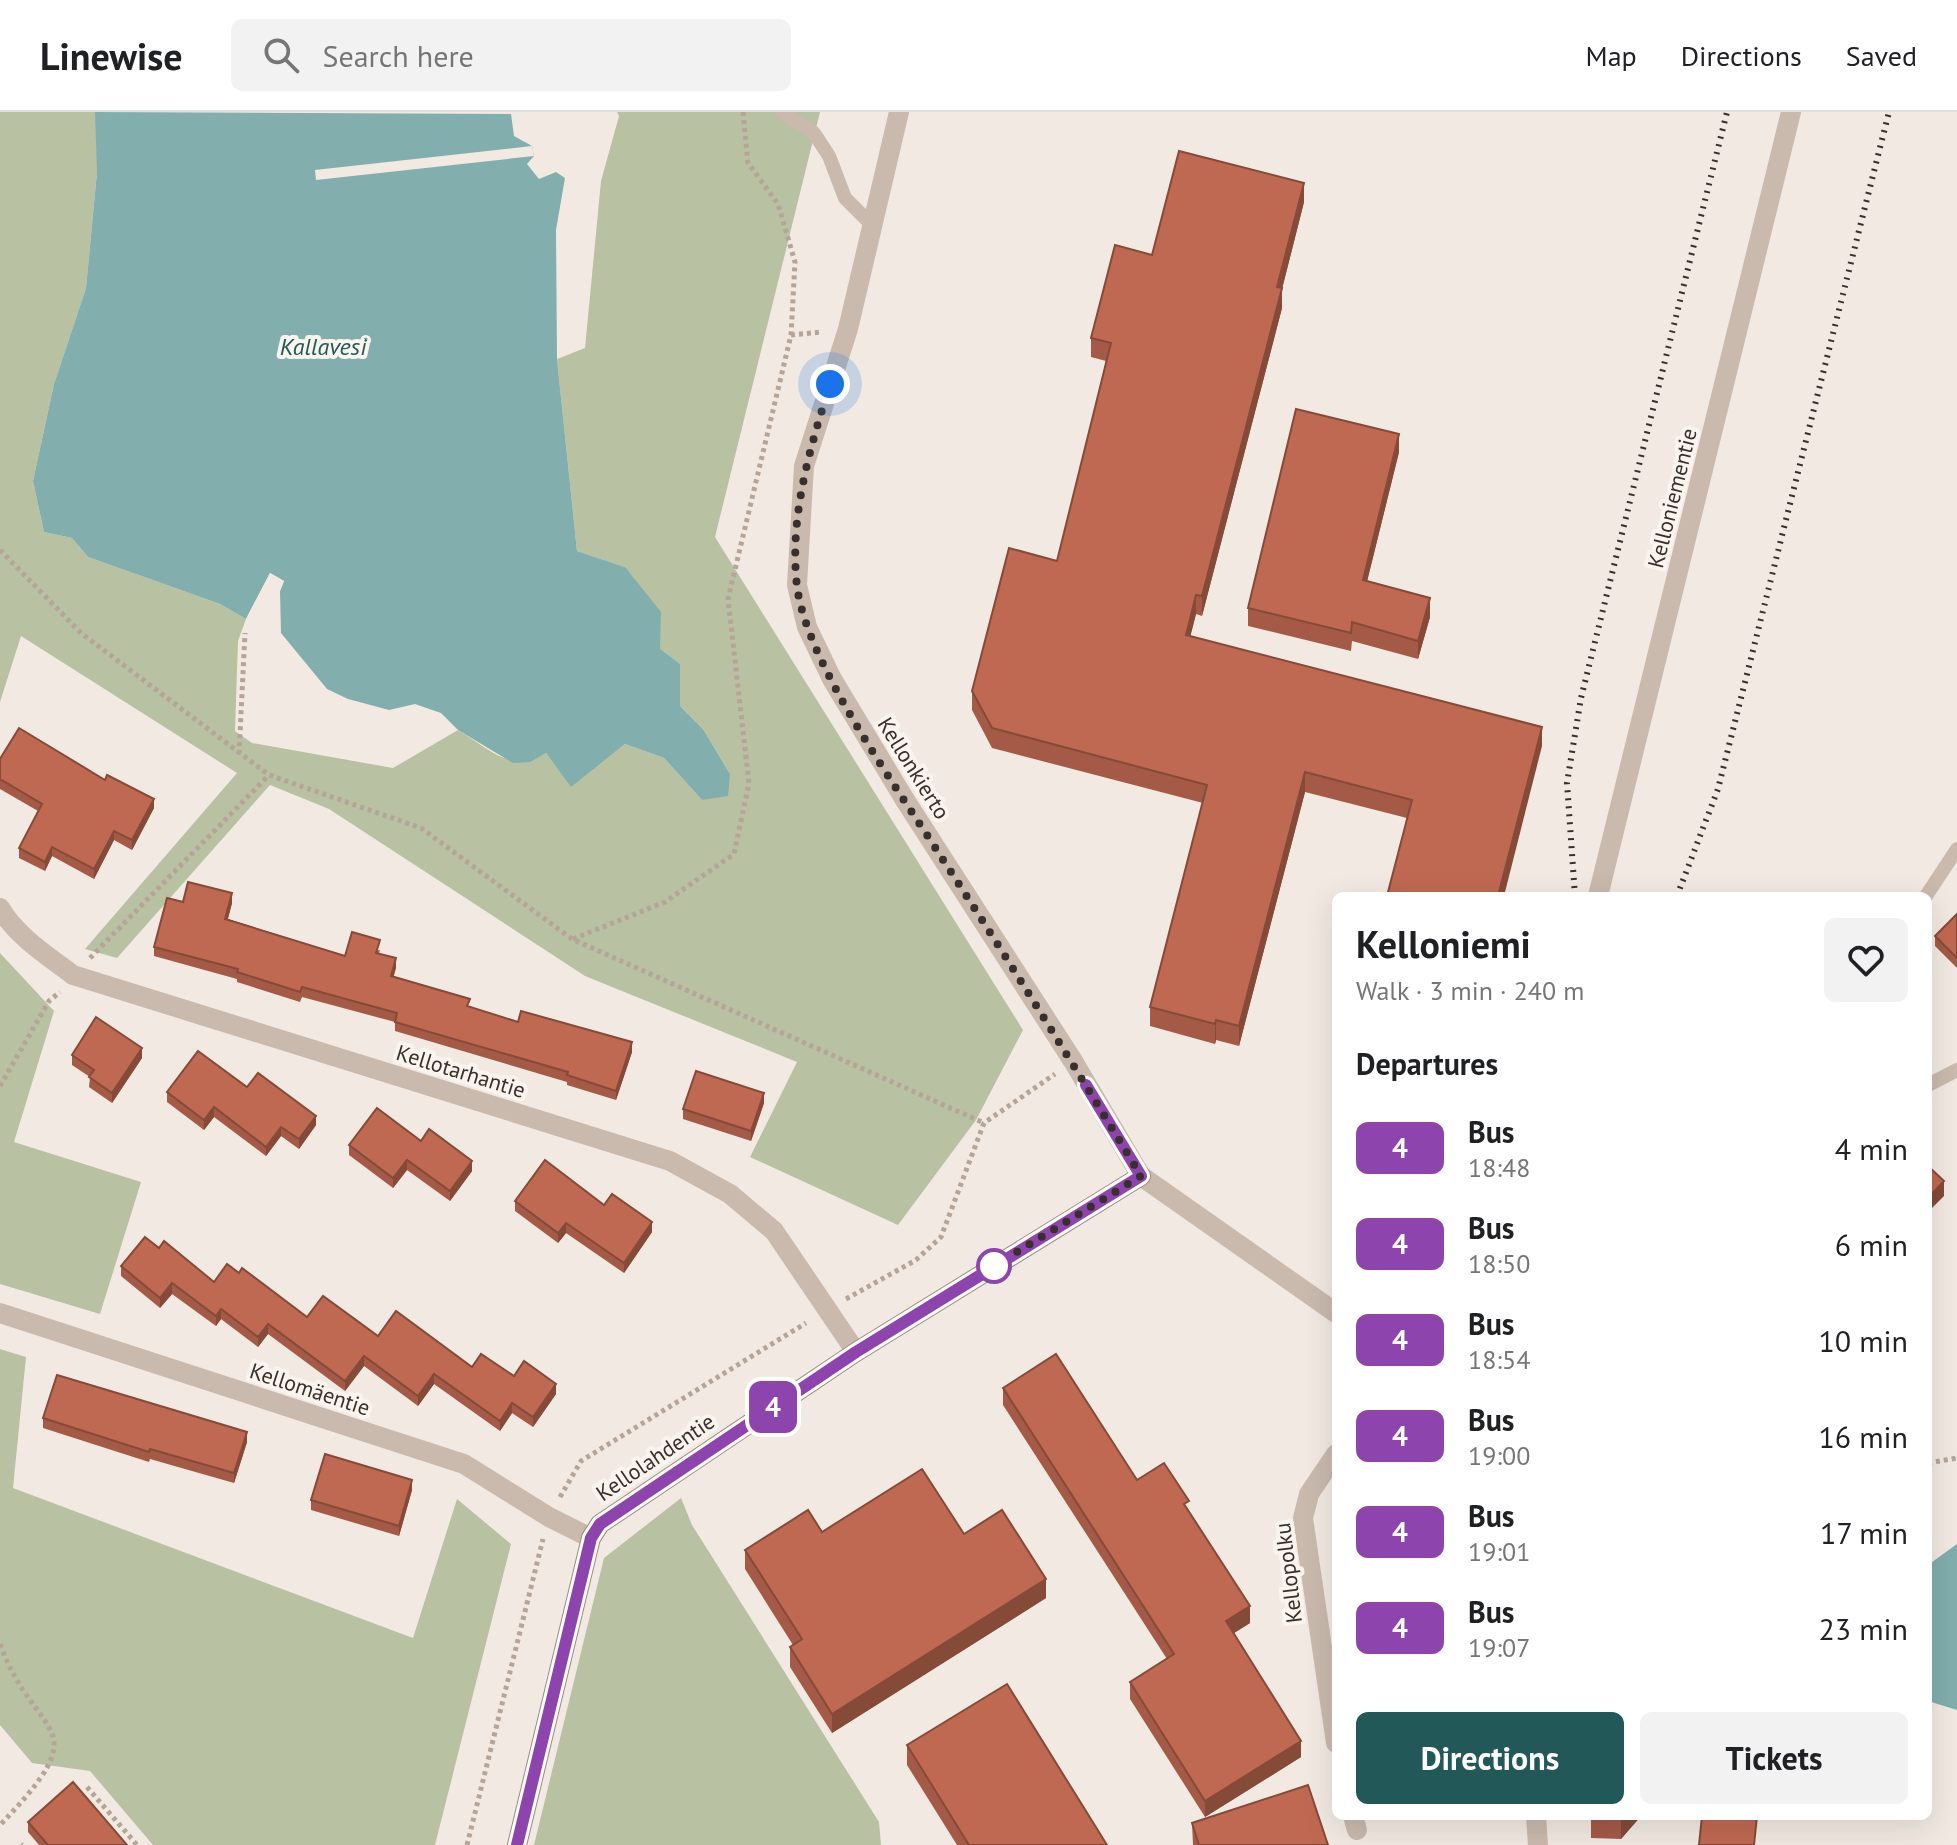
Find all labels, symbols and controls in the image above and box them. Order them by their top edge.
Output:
search box [231,19,791,91]
text: Linewise [40,31,183,80]
icon: search [259,33,303,77]
text: Search here [323,36,474,75]
text: Map [1586,37,1637,74]
text: Directions [1681,37,1802,74]
text: Saved [1846,37,1917,74]
water label: Kallavesi [280,331,367,362]
your location [810,364,850,404]
street label: Kelloniementie [1641,425,1703,571]
street label: Kellonkierto [872,712,956,824]
button: heart [1824,918,1908,1002]
text: Kelloniemi [1356,919,1531,968]
text: Walk · 3 min · 240 m [1356,974,1584,1007]
street label: Kellotarhantie [393,1038,529,1104]
text: Departures [1356,1044,1498,1083]
text: Bus [1468,1112,1515,1151]
text: 4 [1392,1129,1408,1166]
text: 4 min [1835,1129,1908,1168]
text: 18:48 [1468,1151,1530,1184]
text: Bus [1468,1208,1515,1247]
text: 4 [1392,1225,1408,1262]
text: 6 min [1835,1225,1908,1264]
text: 18:50 [1468,1247,1530,1280]
unlabelled marker [977,1249,1011,1283]
text: Bus [1468,1304,1515,1343]
text: 4 [1392,1321,1408,1358]
text: 10 min [1818,1321,1908,1360]
text: 18:54 [1468,1343,1530,1376]
street label: Kellomäentie [246,1356,374,1422]
line badge: 4 [747,1381,799,1433]
text: 4 [765,1388,781,1425]
text: Bus [1468,1400,1515,1439]
street label: Kellolahdentie [590,1407,720,1507]
text: 4 [1392,1417,1408,1454]
text: 16 min [1818,1417,1908,1456]
text: 19:00 [1468,1439,1530,1472]
text: Bus [1468,1496,1515,1535]
text: 4 [1392,1513,1408,1550]
text: 17 min [1820,1513,1908,1552]
street label: Kellopolku [1268,1521,1308,1625]
text: 19:01 [1468,1535,1530,1568]
text: Bus [1468,1592,1515,1631]
text: 4 [1392,1609,1408,1646]
text: 23 min [1818,1609,1908,1648]
text: 19:07 [1468,1631,1530,1664]
button: Directions [1356,1712,1624,1804]
button: Tickets [1640,1712,1908,1804]

